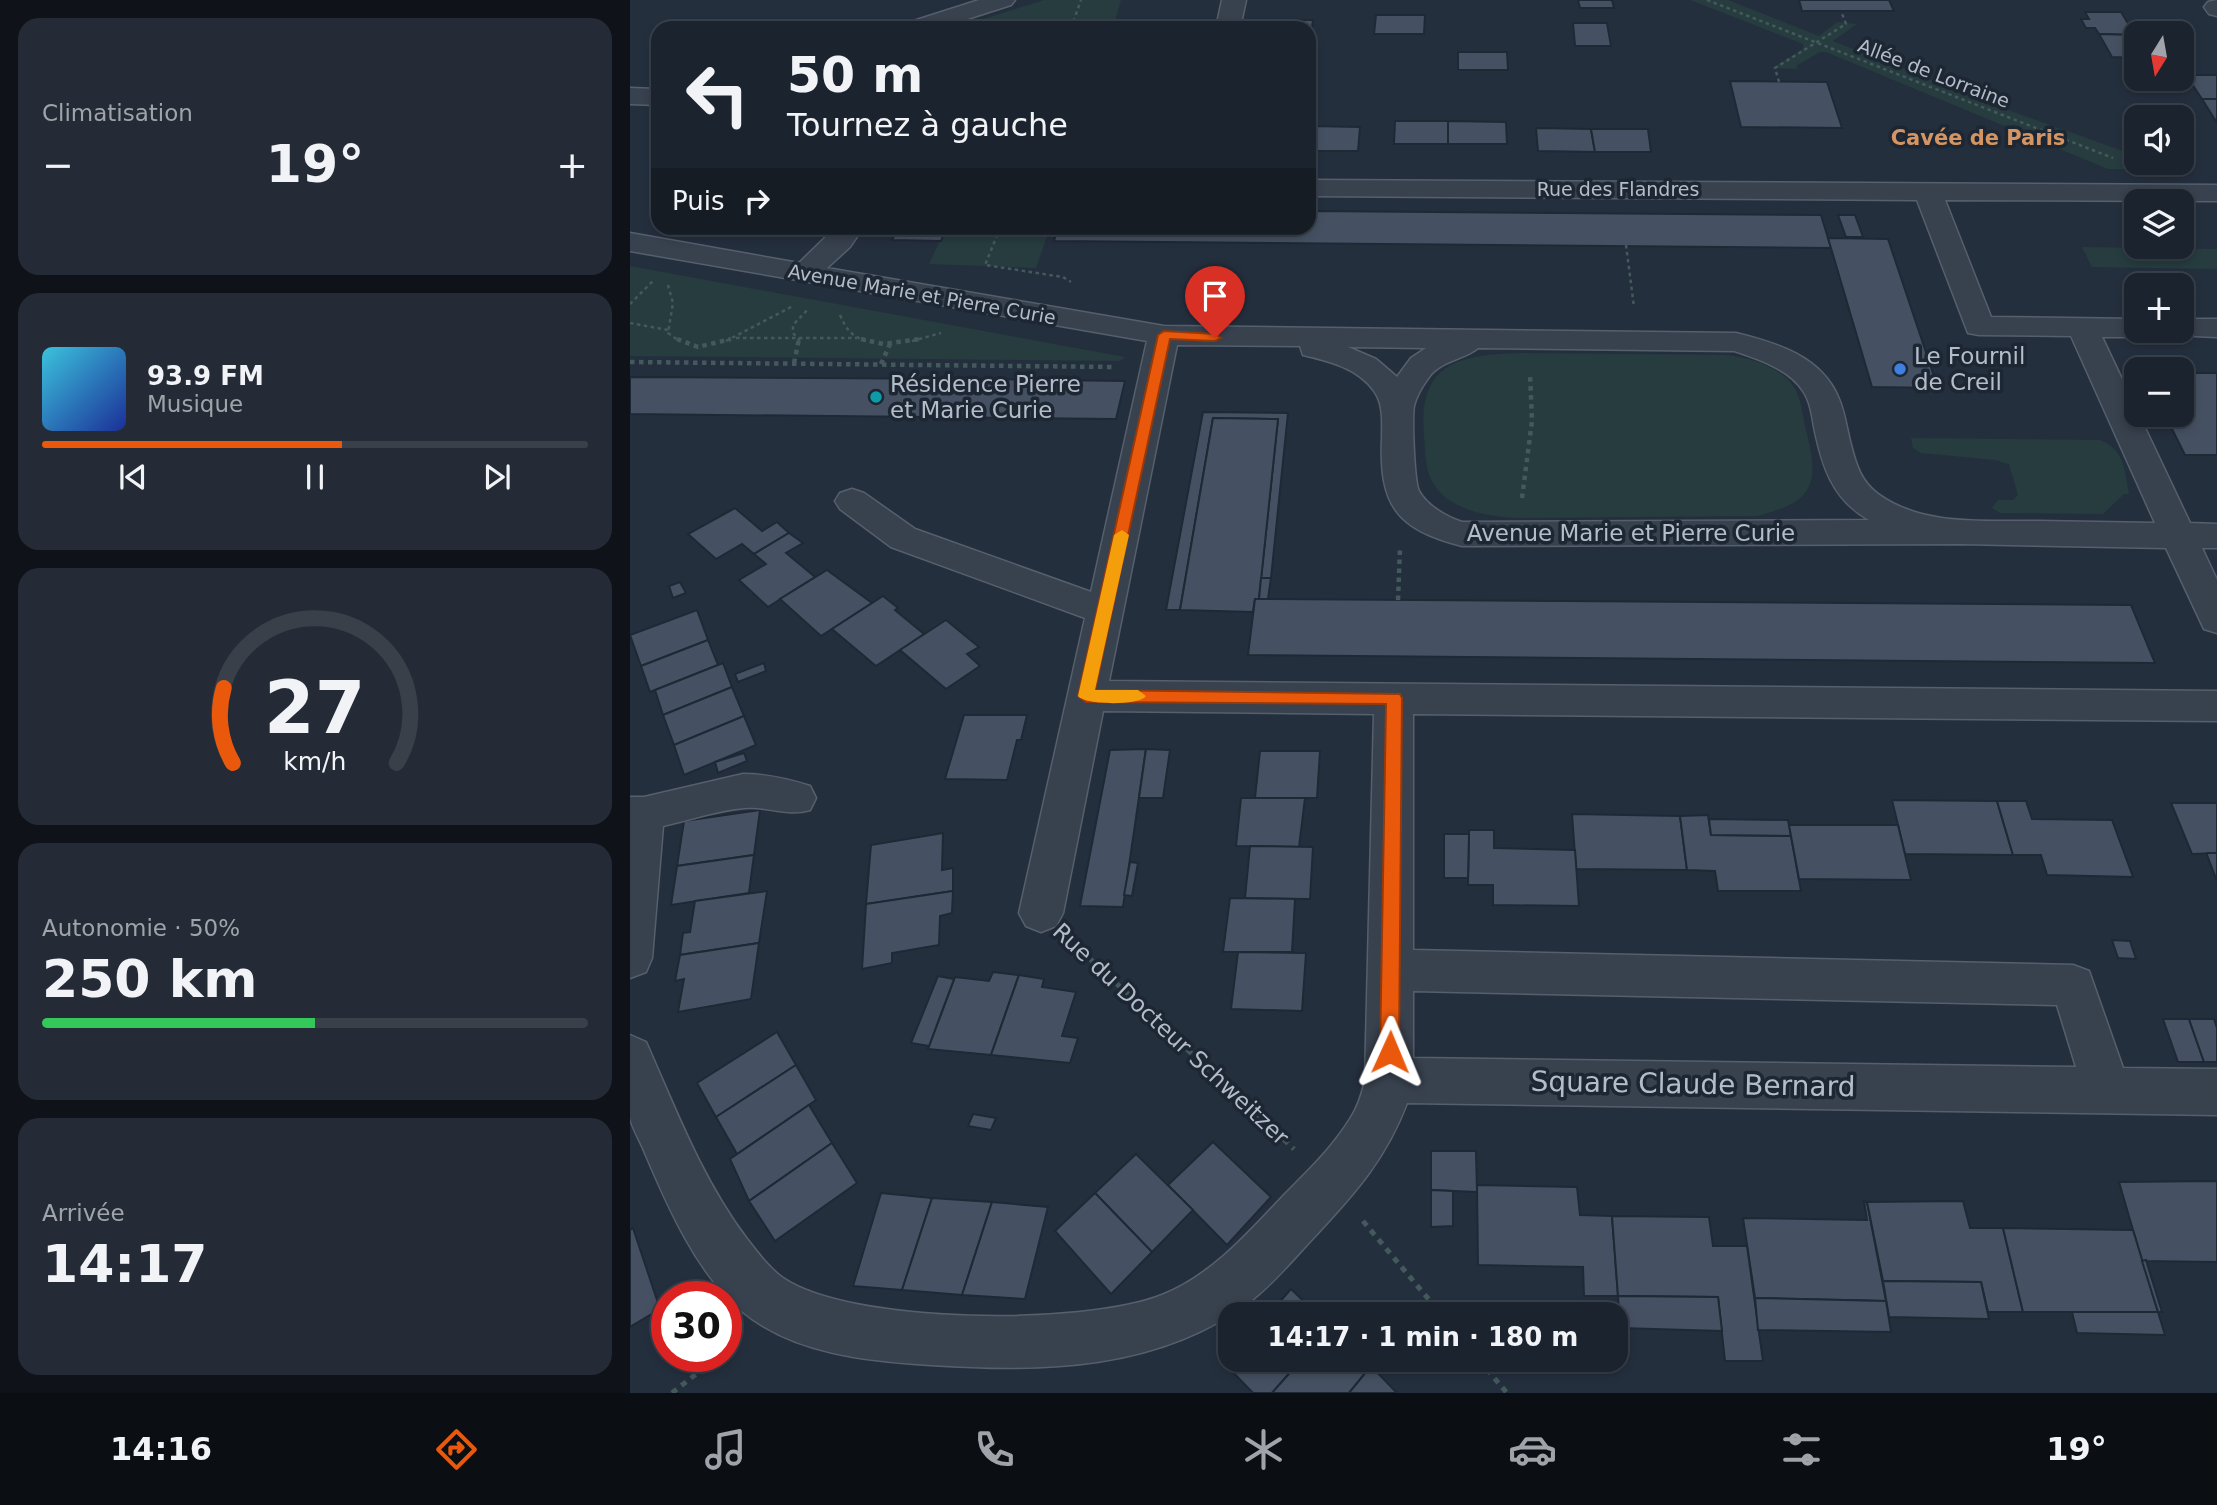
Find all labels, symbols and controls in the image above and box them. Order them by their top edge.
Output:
north arrow [2124,21,2194,91]
map controls [2124,21,2194,427]
street label: Allée de Lorraine [1855,34,2013,112]
text: 50 m [787,47,923,104]
icon: left [672,49,763,140]
text: Climatisation [42,100,193,126]
button: sound [2124,105,2194,175]
text: Tournez à gauche [787,106,1068,144]
district label: Cavée de Paris [1891,126,2065,150]
text: 19° [266,134,364,194]
text: − [42,143,74,187]
text: + [556,143,588,187]
street label: Rue des Flandres [1537,178,1699,200]
icon: right [738,182,776,220]
text: Puis [672,186,724,216]
button: layers [2124,189,2194,259]
street label: Avenue Marie et Pierre Curie [786,260,1058,328]
pin [1185,266,1245,338]
button: + [2124,273,2194,343]
icon: arrive [1196,277,1234,315]
place label: Le Fournil de Creil [1914,343,2025,395]
button: − [2124,357,2194,427]
text: 93.9 FM [147,361,264,391]
marker: Le Fournil de Creil [1892,361,1908,377]
place label: Résidence Pierre et Marie Curie [890,371,1081,423]
marker: Résidence Pierre et Marie Curie [868,389,884,405]
text: Musique [147,391,243,417]
icon: previous [114,458,152,496]
icon: pause [296,458,334,496]
icon: next [478,458,516,496]
street label: Avenue Marie et Pierre Curie [1467,520,1795,546]
text: 27 [264,665,366,750]
text: km/h [283,746,347,775]
text: Autonomie · 50% [42,915,240,941]
street label: Rue du Docteur Schweitzer [1048,918,1294,1150]
text: 250 km [42,949,257,1009]
position arrow [1353,1015,1427,1089]
street label: Square Claude Bernard [1530,1065,1856,1103]
text: Arrivée [42,1200,125,1226]
text: 14:17 [42,1234,208,1294]
speed limit sign: 30 [651,1281,742,1372]
text: 14:17 · 1 min · 180 m [1268,1322,1578,1352]
icon: directions [432,1425,481,1474]
icon: music [701,1425,750,1474]
icon: phone [970,1425,1019,1474]
icon: climate [1239,1425,1288,1474]
icon: car [1508,1425,1557,1474]
icon: filters [1777,1425,1826,1474]
text: 14:16 [110,1430,212,1468]
text: 19° [2046,1430,2107,1468]

